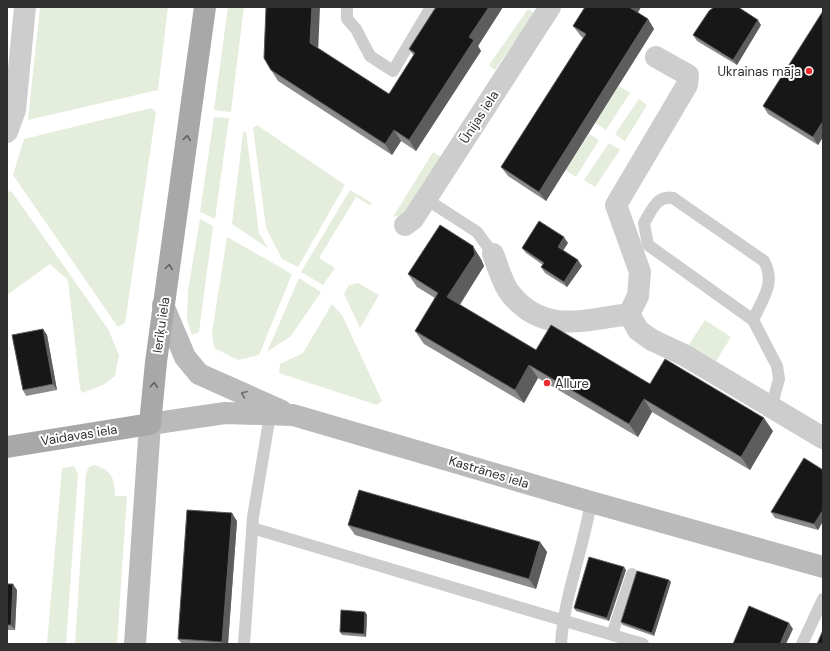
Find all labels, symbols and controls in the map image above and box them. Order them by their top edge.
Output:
place label: Ukrainas māja [718,63,801,80]
marker: Ukrainas māja [804,66,814,76]
street label: Ūnijas iela [456,87,502,147]
one-way arrow [182,135,191,141]
one-way arrow [164,263,173,270]
street label: Ieriķu iela [149,296,173,354]
place label: Allure [555,375,589,392]
marker: Allure [542,378,552,388]
one-way arrow [149,382,158,388]
one-way arrow [241,391,249,399]
street label: Vaidavas iela [40,421,118,449]
street label: Kastrānes iela [447,452,531,492]

